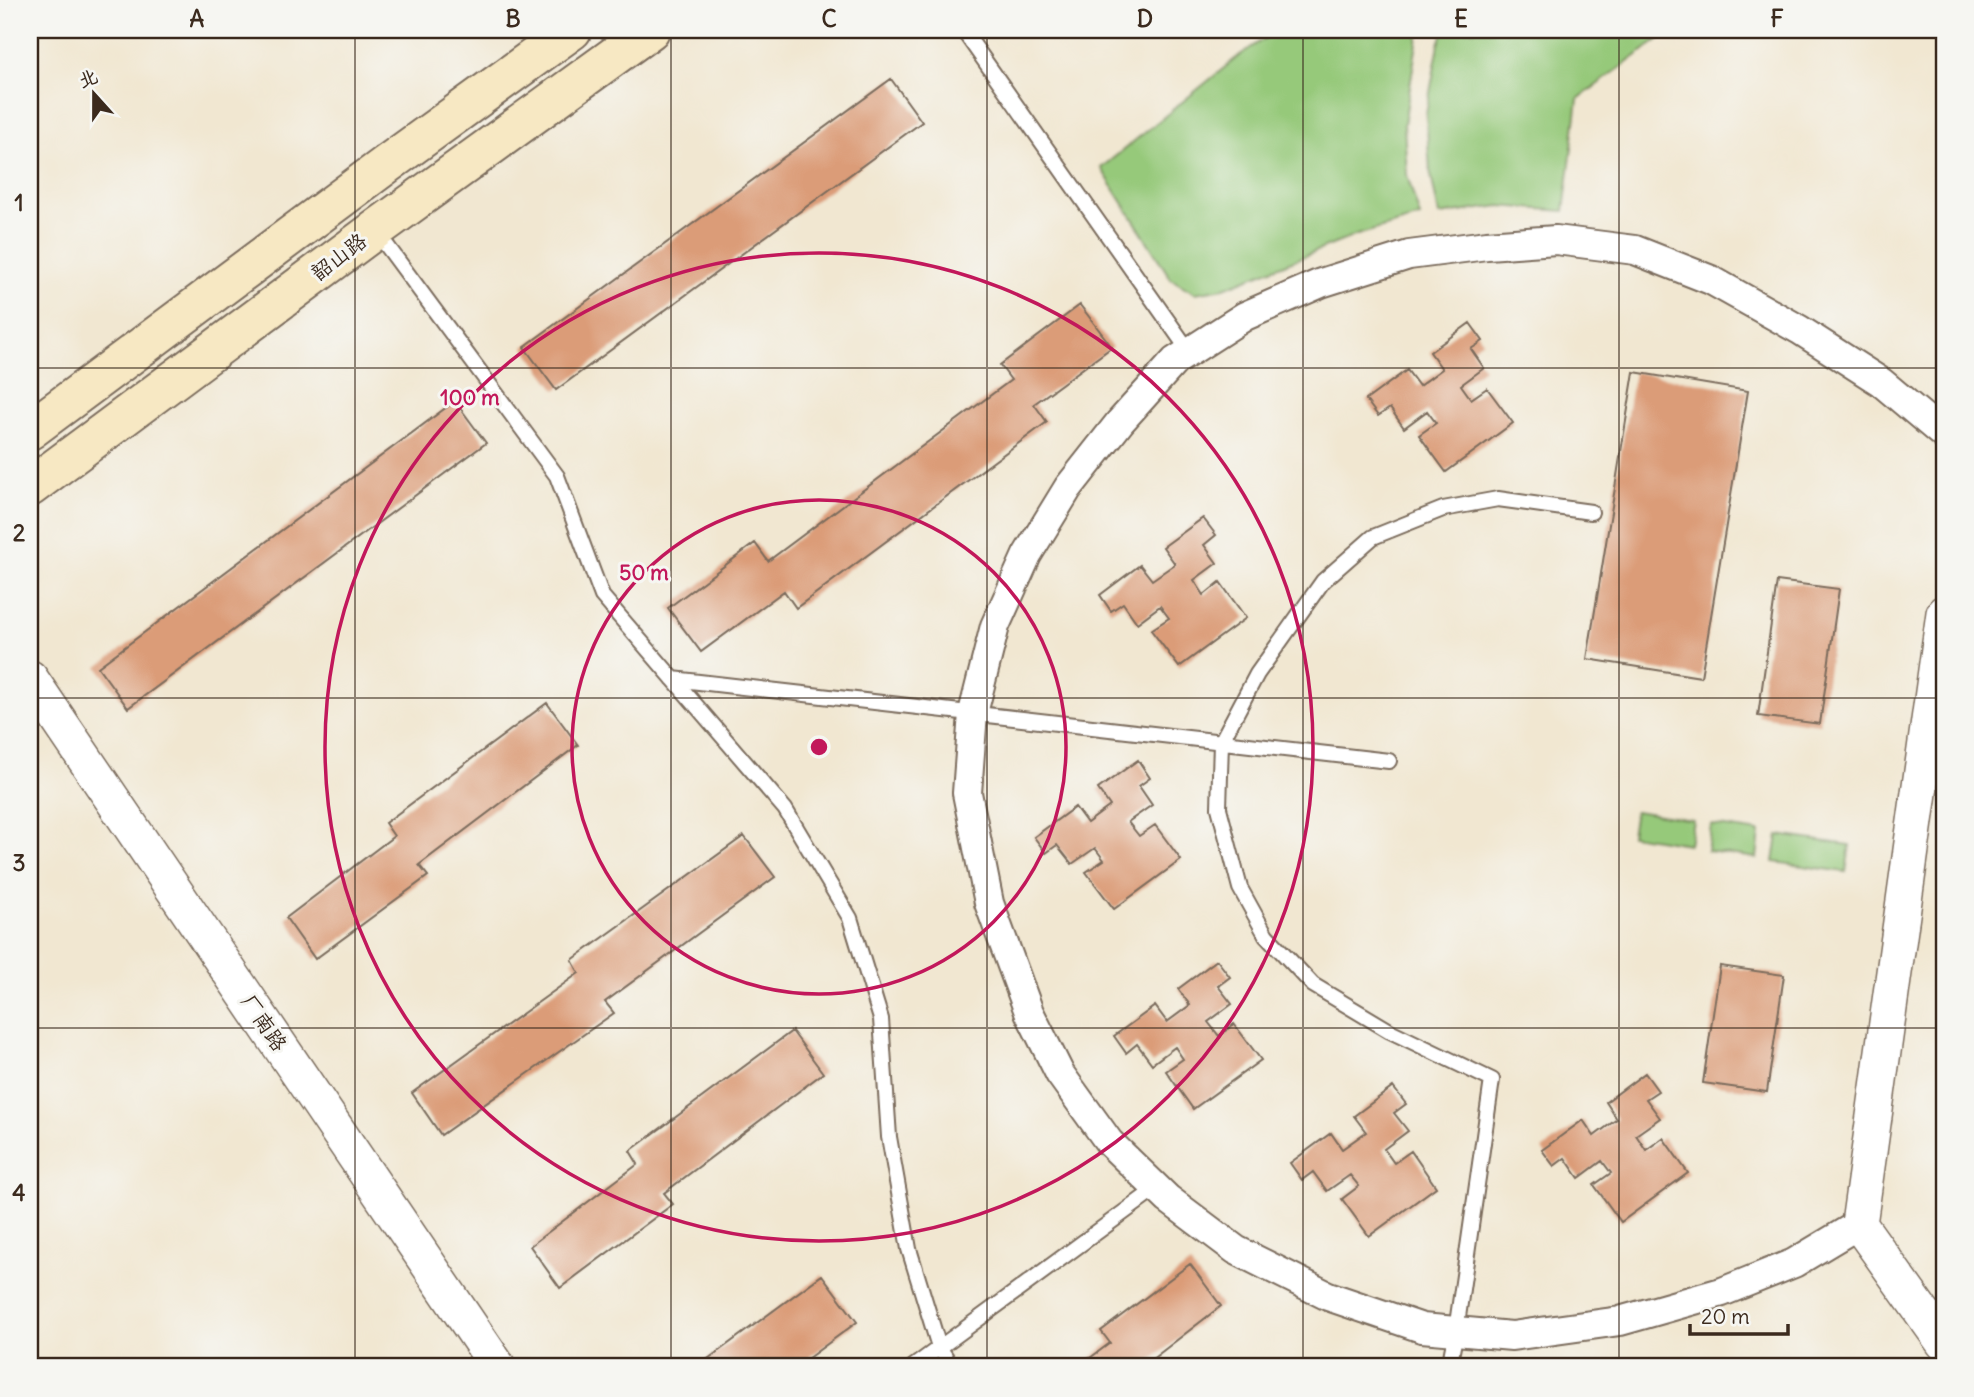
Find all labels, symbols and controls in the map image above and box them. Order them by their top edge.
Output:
text: A [190,4,205,33]
text: B [505,4,521,33]
text: C [821,4,837,33]
text: D [1137,4,1153,33]
text: E [1454,4,1468,33]
text: F [1770,4,1784,33]
north arrow [60,60,130,130]
text: 北 [75,64,101,93]
text: 1 [14,188,24,217]
street label: 韶山路 [305,227,372,286]
text: 100 m [440,384,500,411]
text: 2 [13,518,26,547]
text: 50 m [619,559,669,586]
centre of rings [807,735,831,759]
text: 3 [12,848,26,877]
street label: 厂南路 [236,989,293,1056]
text: 4 [12,1178,26,1207]
scale bar [1690,1292,1788,1336]
text: 20 m [1701,1303,1750,1330]

